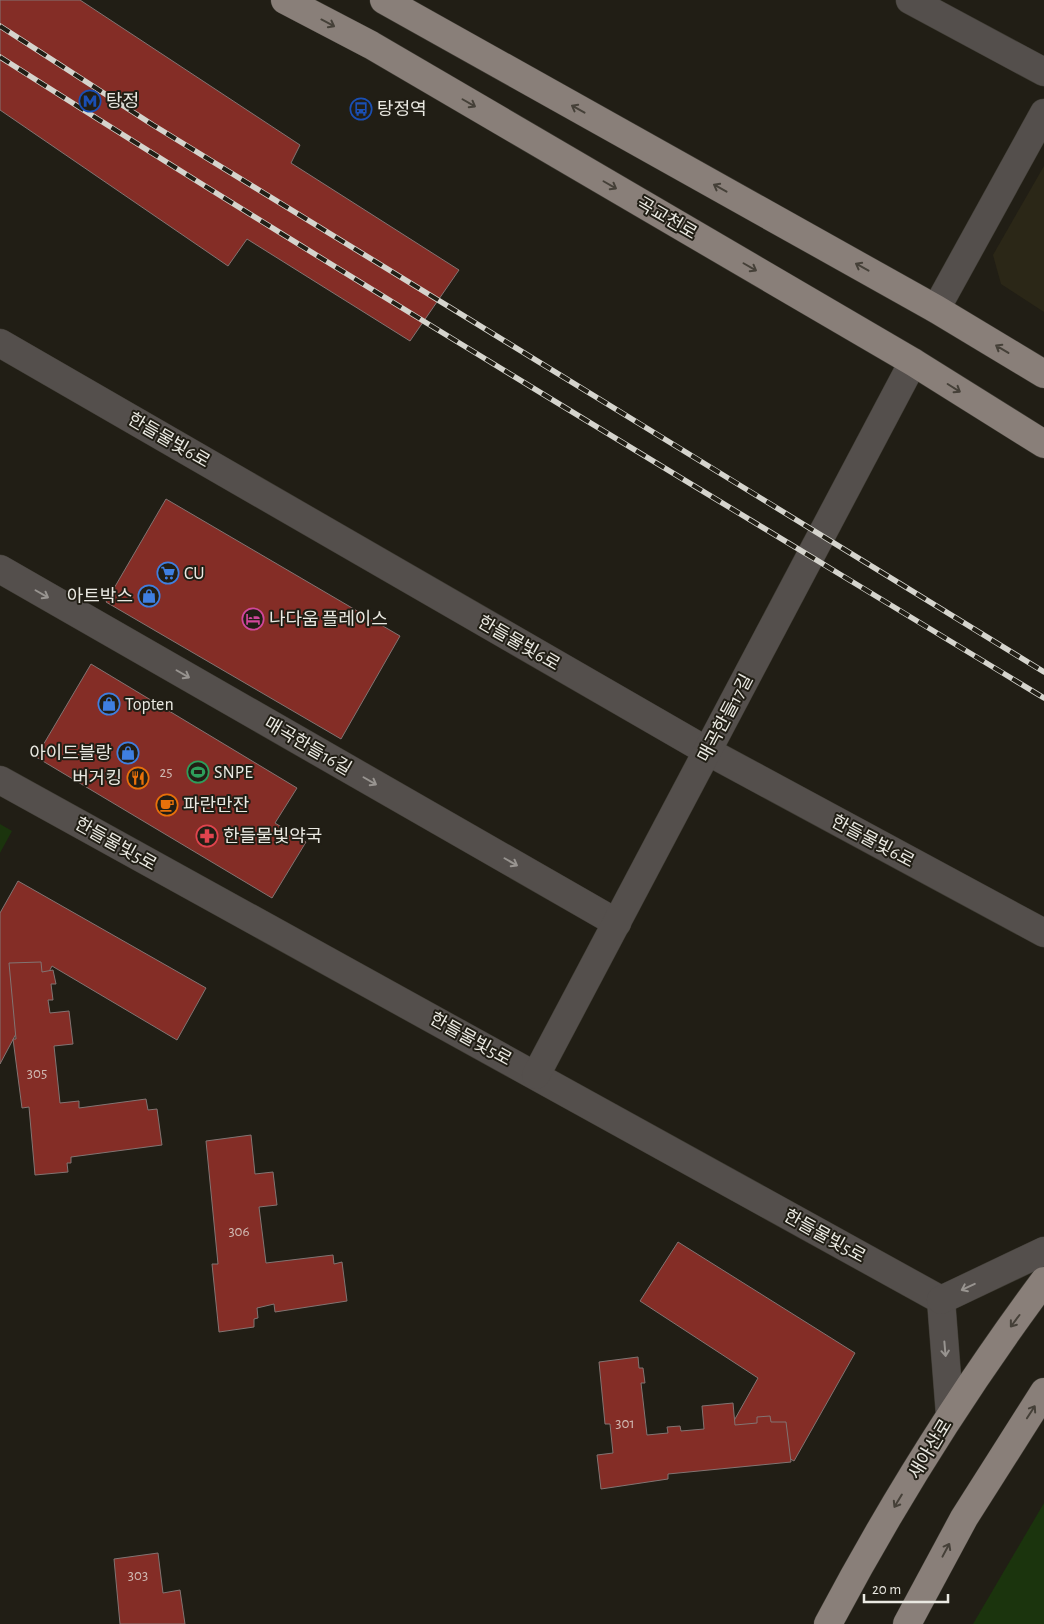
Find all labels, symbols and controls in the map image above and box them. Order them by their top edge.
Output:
one-way arrow [320,19,335,28]
metro station icon: 탕정 [78,89,102,113]
place label: 탕정 [106,91,139,111]
bus stop icon: 탕정역 [349,97,373,121]
one-way arrow [462,98,476,108]
place label: 탕정역 [377,99,427,119]
one-way arrow [571,103,586,113]
one-way arrow [602,180,616,190]
one-way arrow [712,183,727,193]
street label: 곡교천로 [633,194,700,243]
one-way arrow [742,262,756,272]
one-way arrow [855,262,869,272]
one-way arrow [996,343,1010,353]
one-way arrow [947,383,961,393]
street label: 한들물빛6로 [124,409,213,471]
supermarket icon: CU [156,561,180,585]
place label: CU [184,565,205,583]
shop icon: 아트박스 [137,584,161,608]
place label: 아트박스 [67,586,133,606]
one-way arrow [35,589,49,599]
hotel icon: 나다움 플레이스 [241,607,265,631]
place label: 나다움 플레이스 [269,609,388,629]
street label: 한들물빛6로 [474,612,563,674]
one-way arrow [176,670,190,680]
street label: 매곡한들17길 [694,671,756,765]
shop icon: Topten [97,692,121,716]
place label: Topten [125,696,174,714]
street label: 매곡한들16길 [261,714,355,779]
shop icon: 아이드블랑 [116,741,140,765]
place label: 아이드블랑 [29,743,112,763]
sports icon: SNPE [186,760,210,784]
place label: SNPE [214,764,253,782]
house number: 25 [159,765,173,780]
restaurant icon: 버거킹 [126,766,150,790]
place label: 버거킹 [72,768,122,788]
one-way arrow [362,777,376,787]
cafe icon: 파란만잔 [155,793,179,817]
place label: 파란만잔 [183,796,249,815]
street label: 한들물빛6로 [828,812,918,871]
street label: 한들물빛5로 [72,814,160,875]
pharmacy icon: 한들물빛약국 [195,824,219,848]
place label: 한들물빛약국 [223,827,322,846]
one-way arrow [503,858,517,868]
street label: 한들물빛5로 [427,1009,515,1070]
house number: 305 [27,1066,47,1081]
street label: 한들물빛5로 [781,1206,869,1267]
house number: 306 [228,1224,250,1239]
one-way arrow [961,1283,976,1292]
one-way arrow [1010,1314,1020,1328]
one-way arrow [940,1340,950,1356]
one-way arrow [1027,1405,1037,1419]
house number: 301 [615,1416,635,1431]
street label: 새아산로 [905,1416,956,1483]
one-way arrow [893,1493,903,1507]
one-way arrow [942,1543,952,1558]
house number: 303 [128,1568,148,1583]
scale bar [864,1572,948,1604]
text: 20 m [872,1582,901,1597]

